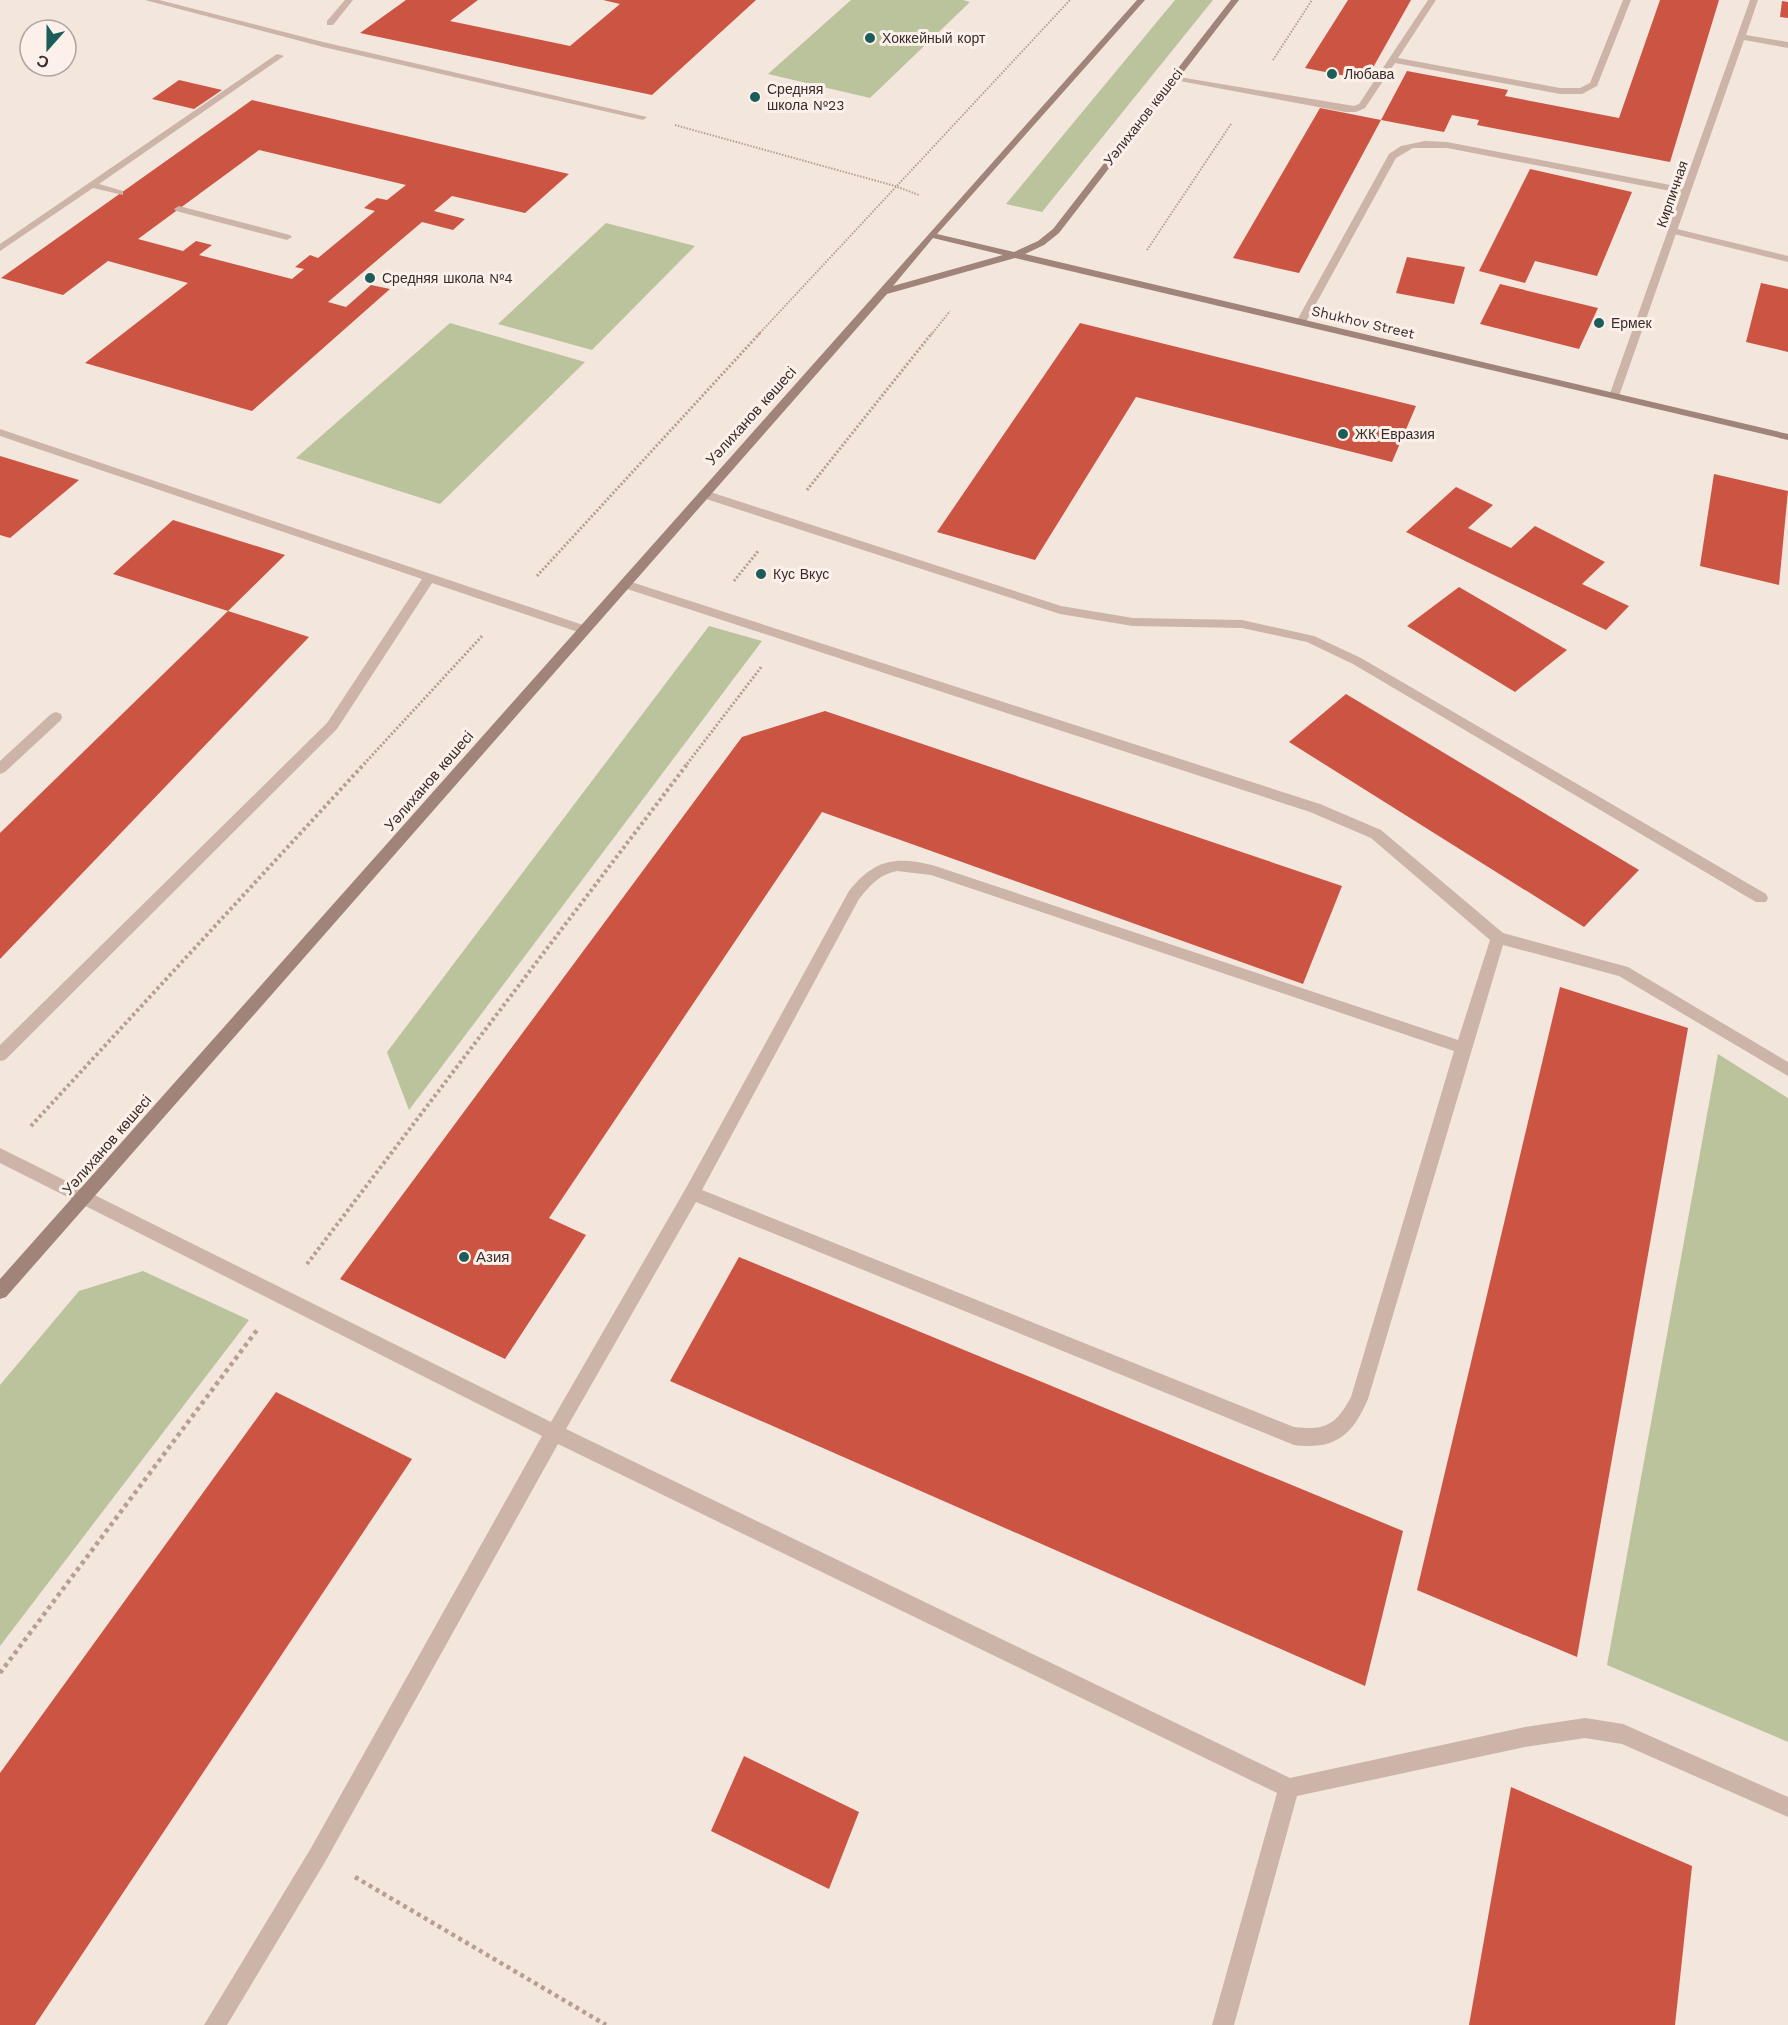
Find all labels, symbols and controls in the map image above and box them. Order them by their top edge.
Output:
north arrow [18,18,78,78]
place label: Хоккейный корт [882,30,986,46]
marker: Хоккейный корт [863,31,877,45]
text: С [34,50,52,72]
street label: Уәлиханов көшесі [1100,66,1186,168]
place label: Любава [1344,66,1394,82]
marker: Любава [1325,67,1339,81]
place label: Средняя школа №23 [767,81,844,113]
marker: Средняя школа №23 [748,90,762,104]
street label: Кирпичная [1653,159,1691,229]
place label: Средняя школа №4 [382,270,513,286]
marker: Средняя школа №4 [363,271,377,285]
street label: Shukhov Street [1310,302,1416,342]
place label: Ермек [1611,315,1653,331]
marker: Ермек [1592,316,1606,330]
street label: Уәлиханов көшесі [702,363,800,469]
place label: ЖК Евразия [1355,426,1435,442]
marker: ЖК Евразия [1336,427,1350,441]
place label: Кус Вкус [773,566,829,582]
marker: Кус Вкус [754,567,768,581]
street label: Уәлиханов көшесі [381,727,477,835]
street label: Уәлиханов көшесі [59,1091,155,1199]
place label: Азия [476,1248,509,1266]
marker: Азия [457,1250,471,1264]

